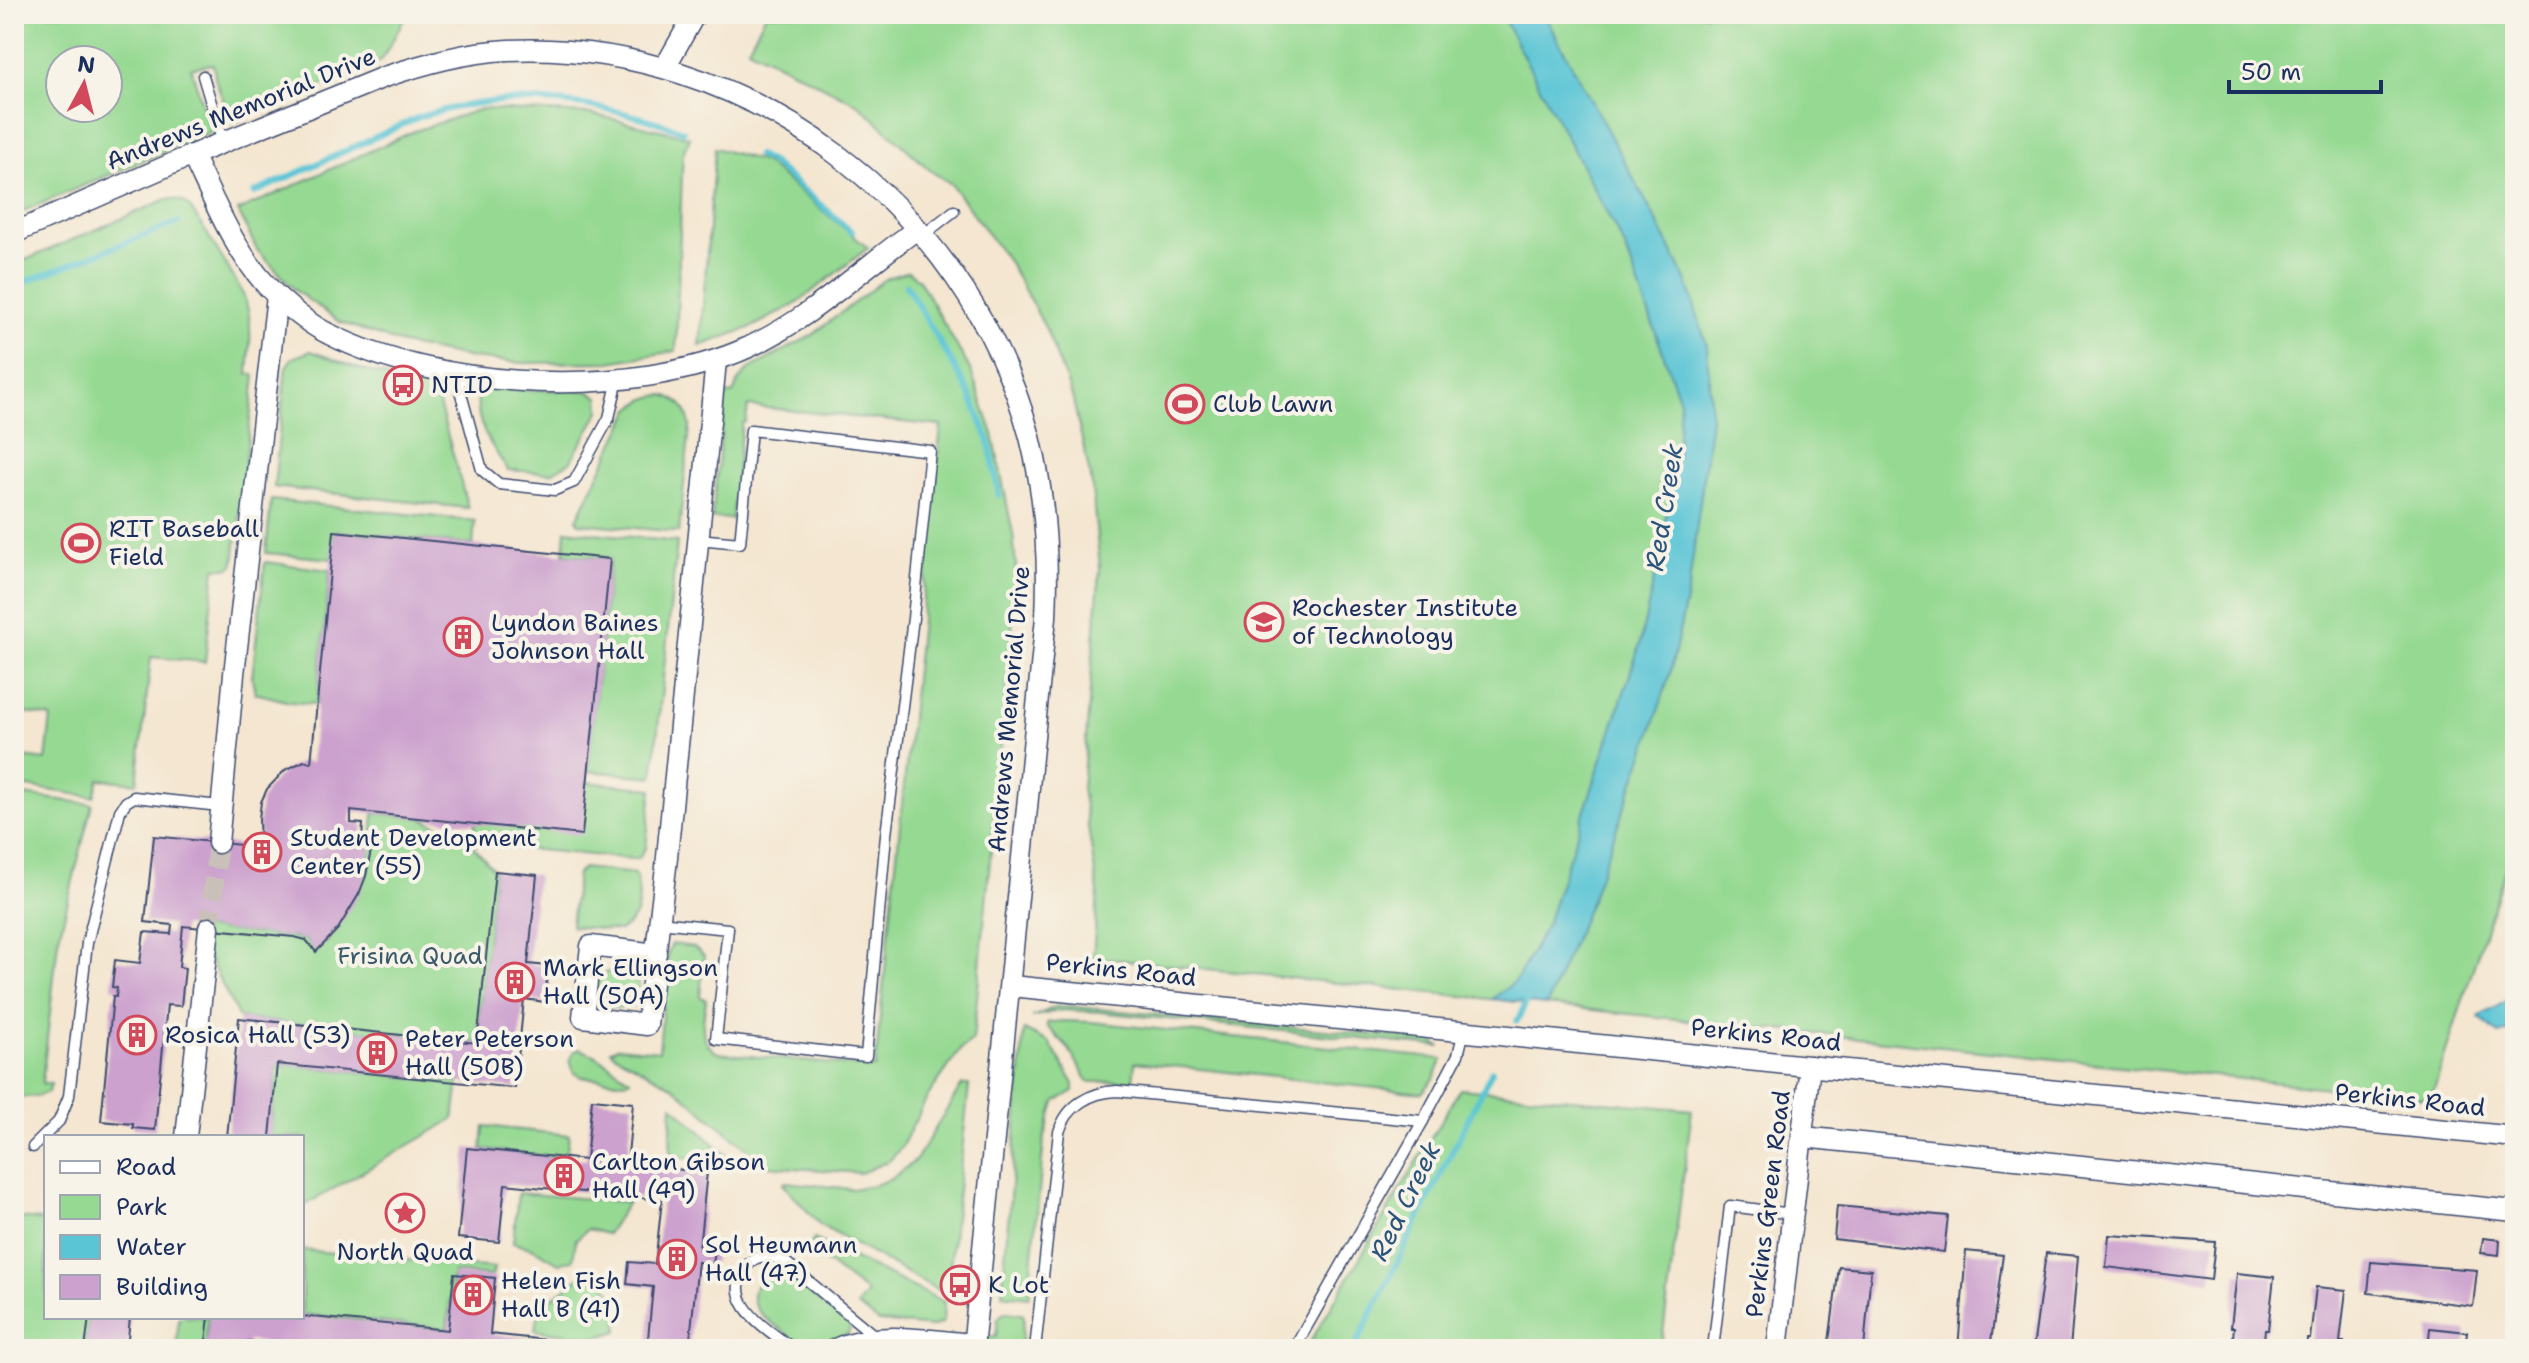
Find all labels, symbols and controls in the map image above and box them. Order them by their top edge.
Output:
street label: Andrews Memorial Drive [102,40,380,178]
north arrow [44,44,124,124]
scale bar [2229,44,2381,94]
text: N [76,49,97,80]
text: 50 m [2241,56,2301,88]
bus stop icon: NTID [382,364,424,406]
place label: NTID [431,369,493,401]
sports icon: Club Lawn [1164,383,1206,425]
place label: Club Lawn [1213,388,1333,420]
water label: Red Creek [1636,441,1691,573]
place label: RIT Baseball Field [109,513,260,573]
sports icon: RIT Baseball Field [60,522,102,564]
street label: Andrews Memorial Drive [981,564,1037,854]
place label: Rochester Institute of Technology [1292,592,1518,652]
school or university icon: Rochester Institute of Technology [1243,601,1285,643]
place label: Lyndon Baines Johnson Hall [491,607,659,667]
building icon: Lyndon Baines Johnson Hall [442,616,484,658]
place label: Student Development Center (55) [290,822,537,882]
building icon: Student Development Center (55) [241,831,283,873]
park label: Frisina Quad [337,940,483,972]
street label: Perkins Road [1044,946,1198,994]
place label: Mark Ellingson Hall (50A) [543,952,718,1012]
building icon: Mark Ellingson Hall (50A) [494,961,536,1003]
street label: Perkins Road [1689,1011,1843,1059]
building icon: Rosica Hall (53) [116,1014,158,1056]
place label: Rosica Hall (53) [165,1019,350,1051]
place label: Peter Peterson Hall (50B) [405,1023,574,1083]
building icon: Peter Peterson Hall (50B) [356,1032,398,1074]
street label: Perkins Road [2333,1076,2487,1124]
street label: Perkins Green Road [1738,1089,1798,1319]
legend [44,1135,304,1319]
water label: Red Creek [1361,1135,1448,1266]
place label: Carlton Gibson Hall (49) [592,1146,765,1206]
text: Road [116,1151,176,1183]
building icon: Carlton Gibson Hall (49) [543,1155,585,1197]
text: Park [116,1191,168,1223]
place icon: North Quad [384,1192,426,1234]
place label: Sol Heumann Hall (47) [705,1229,857,1289]
text: Water [116,1231,187,1263]
place label: North Quad [336,1236,474,1268]
building icon: Sol Heumann Hall (47) [656,1238,698,1280]
bus stop icon: K Lot [939,1264,981,1306]
place label: Helen Fish Hall B (41) [501,1265,621,1325]
place label: K Lot [988,1269,1049,1301]
text: Building [116,1271,208,1303]
building icon: Helen Fish Hall B (41) [452,1274,494,1316]

